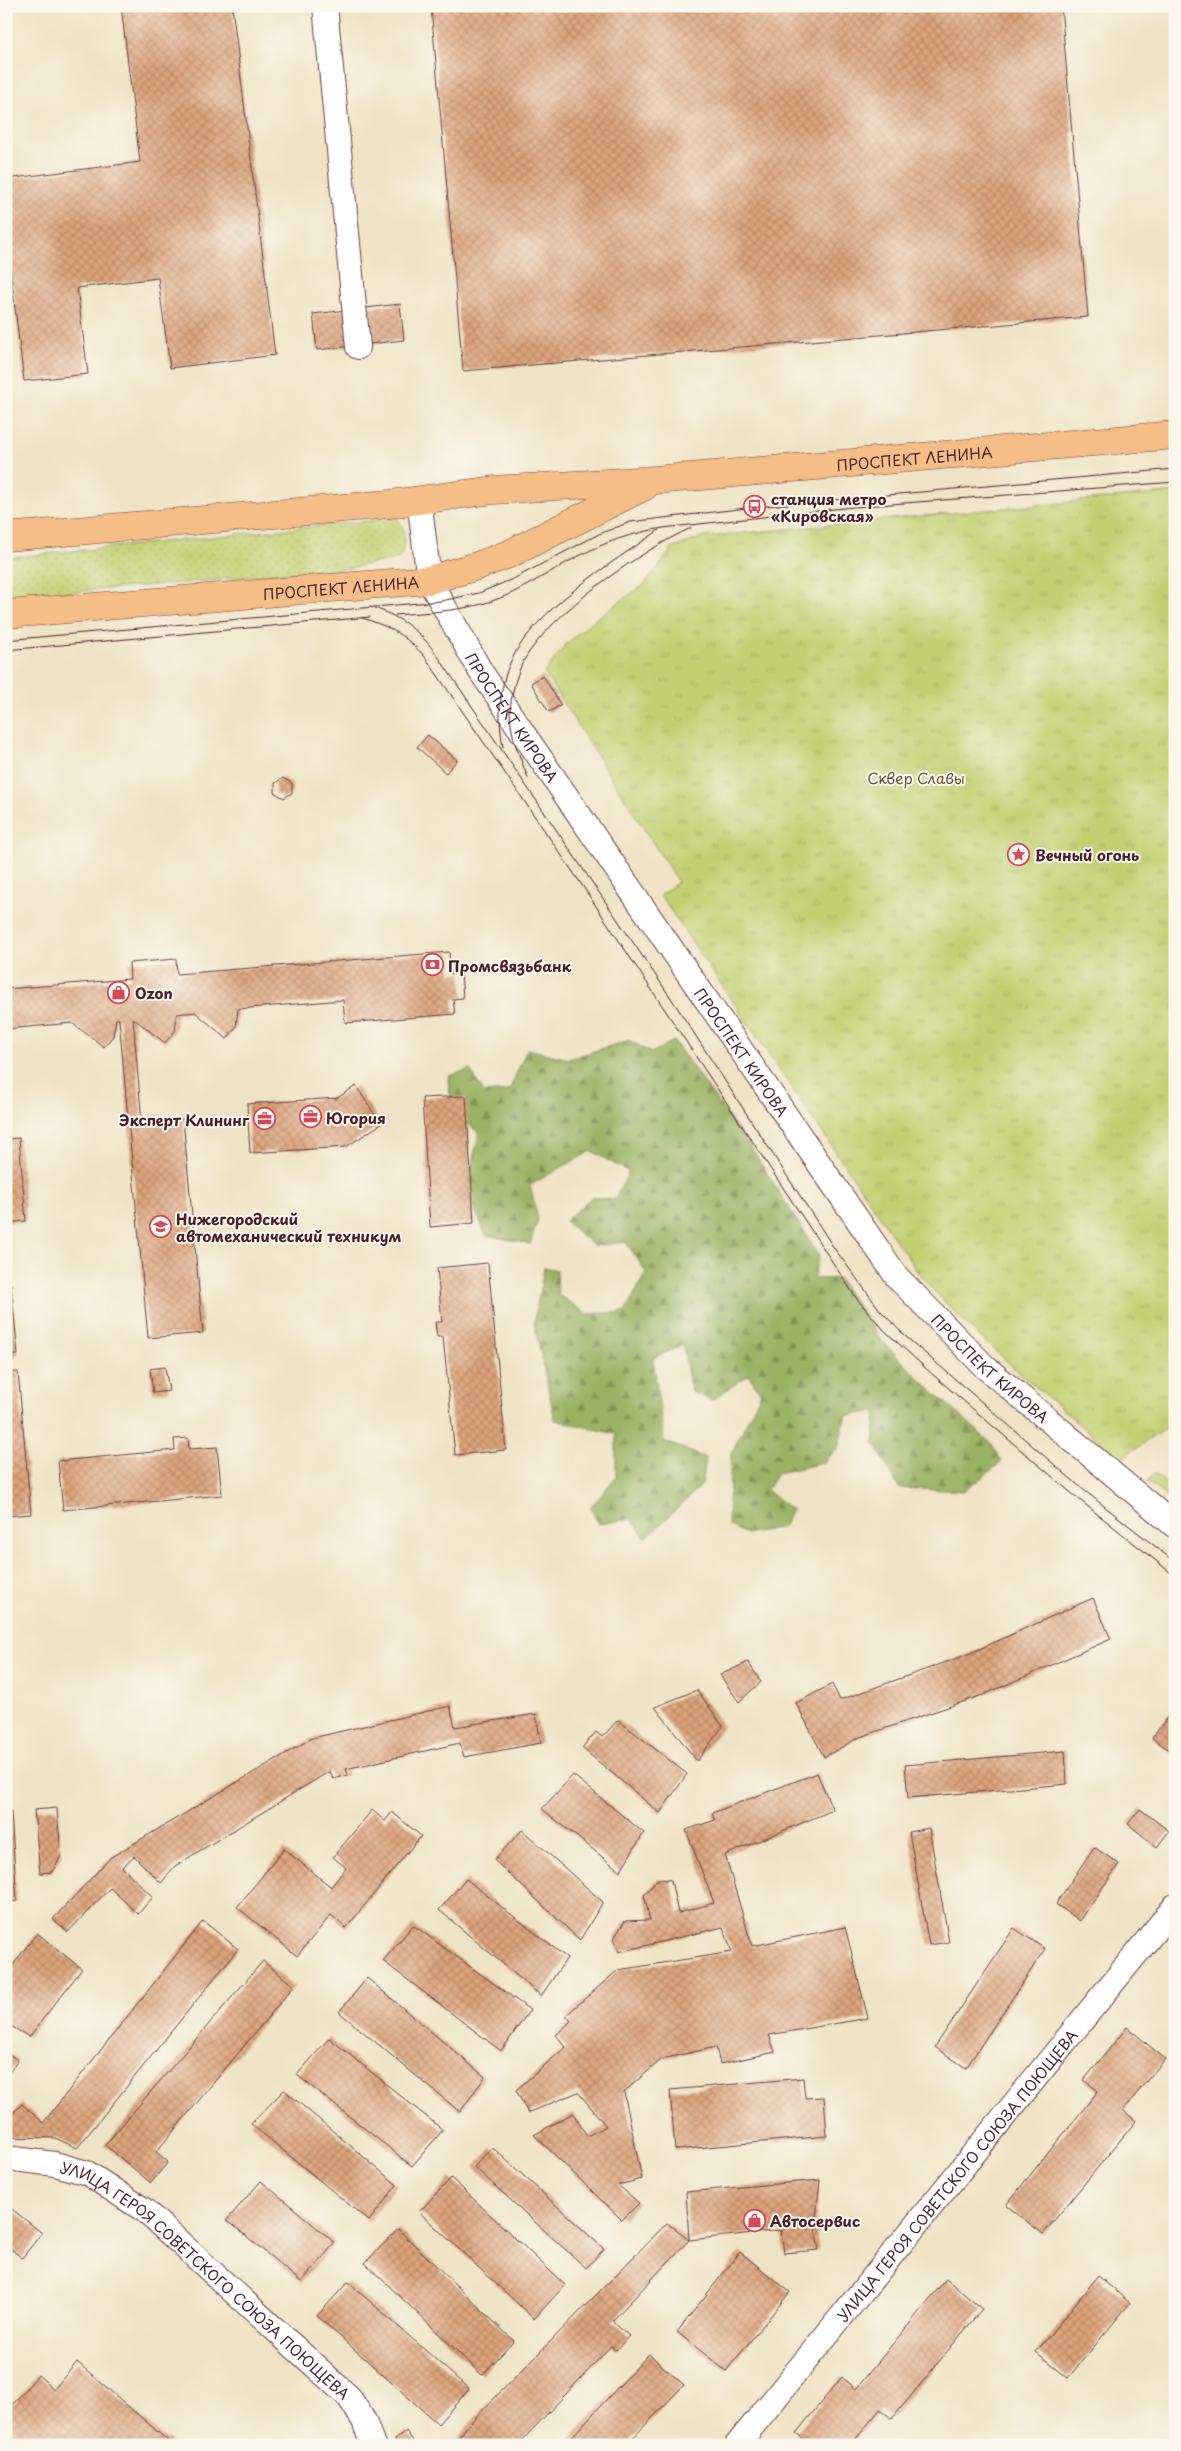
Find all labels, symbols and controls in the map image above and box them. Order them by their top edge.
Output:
street label: ПРОСПЕКТ ЛЕНИНА [835,439,993,476]
place label: станция метро «Кировская» [771,487,887,527]
bus stop icon: станция метро «Кировская» [743,495,767,519]
street label: ПРОСПЕКТ ЛЕНИНА [262,569,420,605]
street label: ПРОСПЕКТ КИРОВА [461,648,565,786]
park label: Сквер Славы [867,766,965,789]
place icon: Вечный огонь [1007,842,1031,866]
place label: Вечный огонь [1035,843,1139,866]
bank icon: Промсвязьбанк [420,953,444,977]
place label: Промсвязьбанк [448,954,572,977]
shop icon: Ozon [107,980,131,1004]
place label: Ozon [135,981,173,1004]
street label: ПРОСПЕКТ КИРОВА [690,982,795,1121]
office icon: Югория [298,1105,322,1129]
place label: Югория [326,1106,386,1129]
office icon: Эксперт Клининг [253,1107,277,1131]
place label: Эксперт Клининг [119,1108,250,1131]
place label: Нижегородский автомеханический техникум [176,1207,401,1247]
school or university icon: Нижегородский автомеханический техникум [148,1215,172,1239]
street label: ПРОСПЕКТ КИРОВА [927,1308,1054,1428]
street label: УЛИЦА ГЕРОЯ СОВЕТСКОГО СОЮЗА ПОЮЩЕВА [831,2024,1082,2326]
street label: УЛИЦА ГЕРОЯ СОВЕТСКОГО СОЮЗА ПОЮЩЕВА [58,2155,355,2404]
shop icon: Автосервис [742,2208,766,2232]
place label: Автосервис [770,2209,860,2232]

